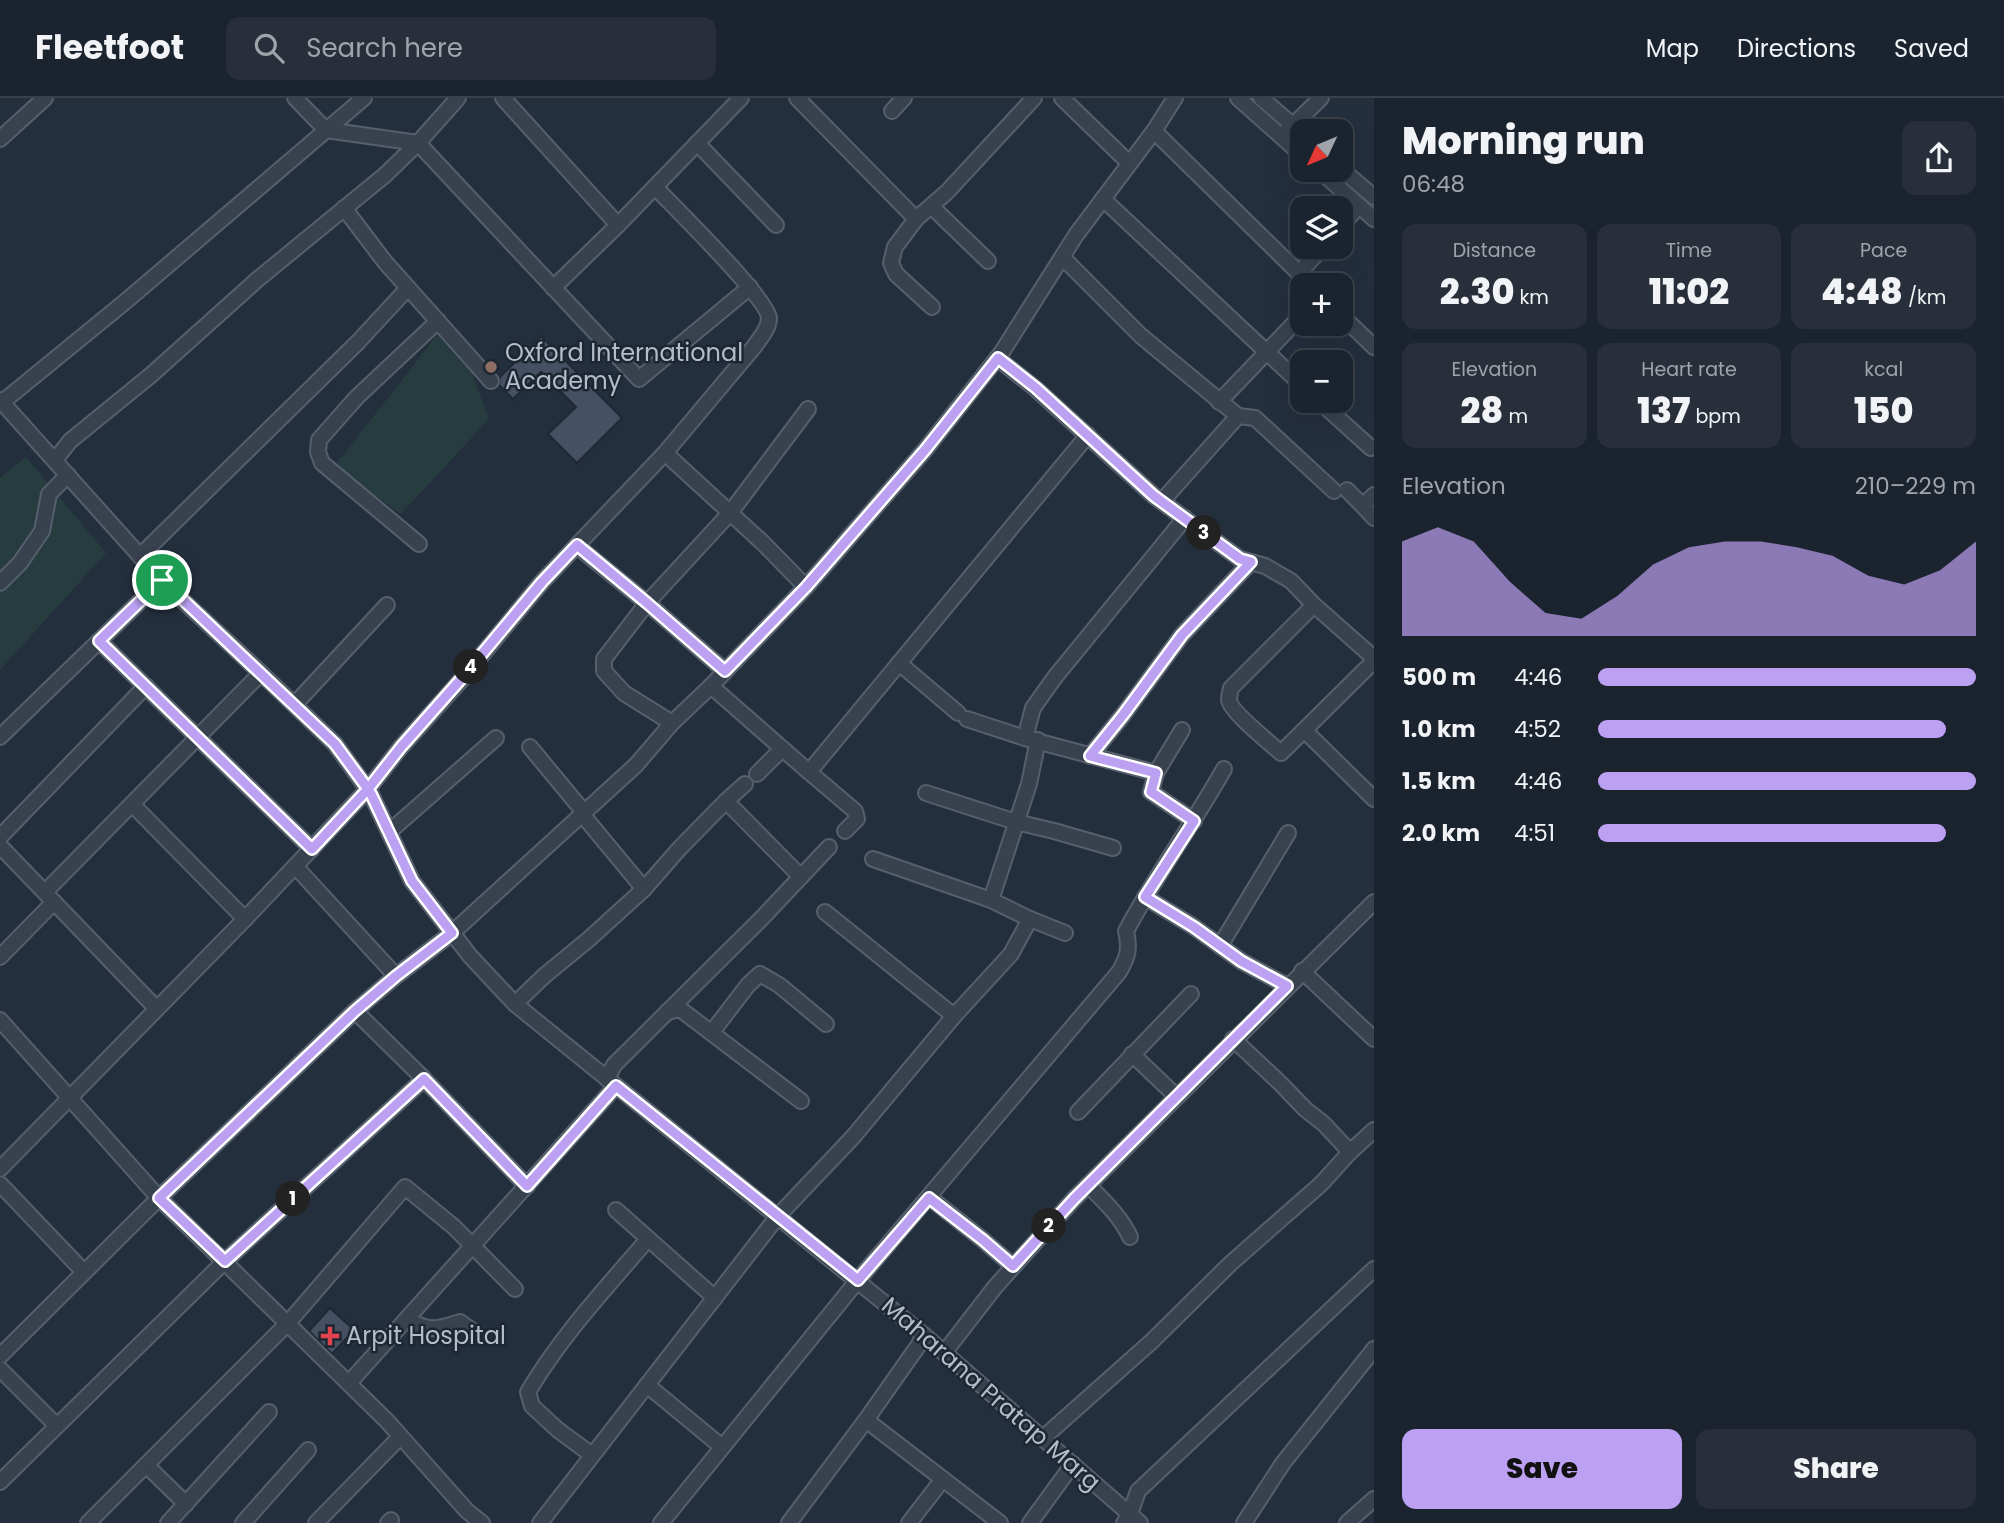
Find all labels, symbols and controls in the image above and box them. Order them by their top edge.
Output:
search box [226,17,716,80]
text: Fleetfoot [35,24,184,71]
icon: search [250,29,288,67]
text: Search here [306,30,463,66]
text: Map [1646,32,1699,65]
text: Directions [1737,32,1856,65]
text: Saved [1894,32,1969,65]
text: Morning run [1402,114,1645,167]
north arrow [1290,119,1353,182]
map controls [1290,119,1353,413]
button: share [1902,121,1976,195]
text: 06:48 [1402,168,1465,200]
button: layers [1290,196,1353,259]
text: Distance [1453,237,1536,264]
text: Time [1666,237,1712,264]
text: Pace [1860,237,1907,264]
text: 2.30 [1440,267,1515,316]
text: 11:02 [1649,267,1729,316]
text: 4:48 [1821,267,1903,316]
button: + [1290,273,1353,336]
text: km [1515,284,1549,311]
text: /km [1903,284,1946,311]
place label: Oxford International Academy [505,336,743,397]
button: − [1290,350,1353,413]
text: Elevation [1452,356,1537,383]
text: Heart rate [1641,356,1737,383]
text: kcal [1864,356,1903,383]
marker: Oxford International Academy [483,359,499,375]
text: 28 [1461,386,1503,435]
text: 137 [1637,386,1690,435]
text: 150 [1854,386,1913,435]
text: m [1503,403,1528,430]
text: bpm [1690,403,1741,430]
text: Elevation [1402,470,1506,502]
text: 210–229 m [1855,470,1976,502]
pin: 3 [1186,516,1222,550]
text: 3 [1198,519,1209,546]
pin [132,550,192,610]
icon: arrive [143,561,181,599]
pin: 4 [454,650,489,684]
text: 4 [464,653,477,680]
text: 500 m [1402,661,1476,693]
text: 4:46 [1514,661,1562,693]
text: 1.0 km [1402,713,1476,745]
text: 4:52 [1514,713,1561,745]
text: 1.5 km [1402,765,1476,797]
text: 4:46 [1514,765,1562,797]
text: 2.0 km [1402,817,1480,849]
text: 4:51 [1514,817,1555,849]
pin: 1 [276,1182,310,1216]
text: 1 [289,1185,296,1212]
pin: 2 [1032,1208,1066,1244]
text: 2 [1043,1212,1054,1239]
street label: Maharana Pratap Marg [875,1289,1108,1498]
place label: Arpit Hospital [346,1319,506,1352]
marker: Arpit Hospital [320,1326,340,1346]
button: Save [1402,1429,1682,1509]
button: Share [1696,1429,1976,1509]

